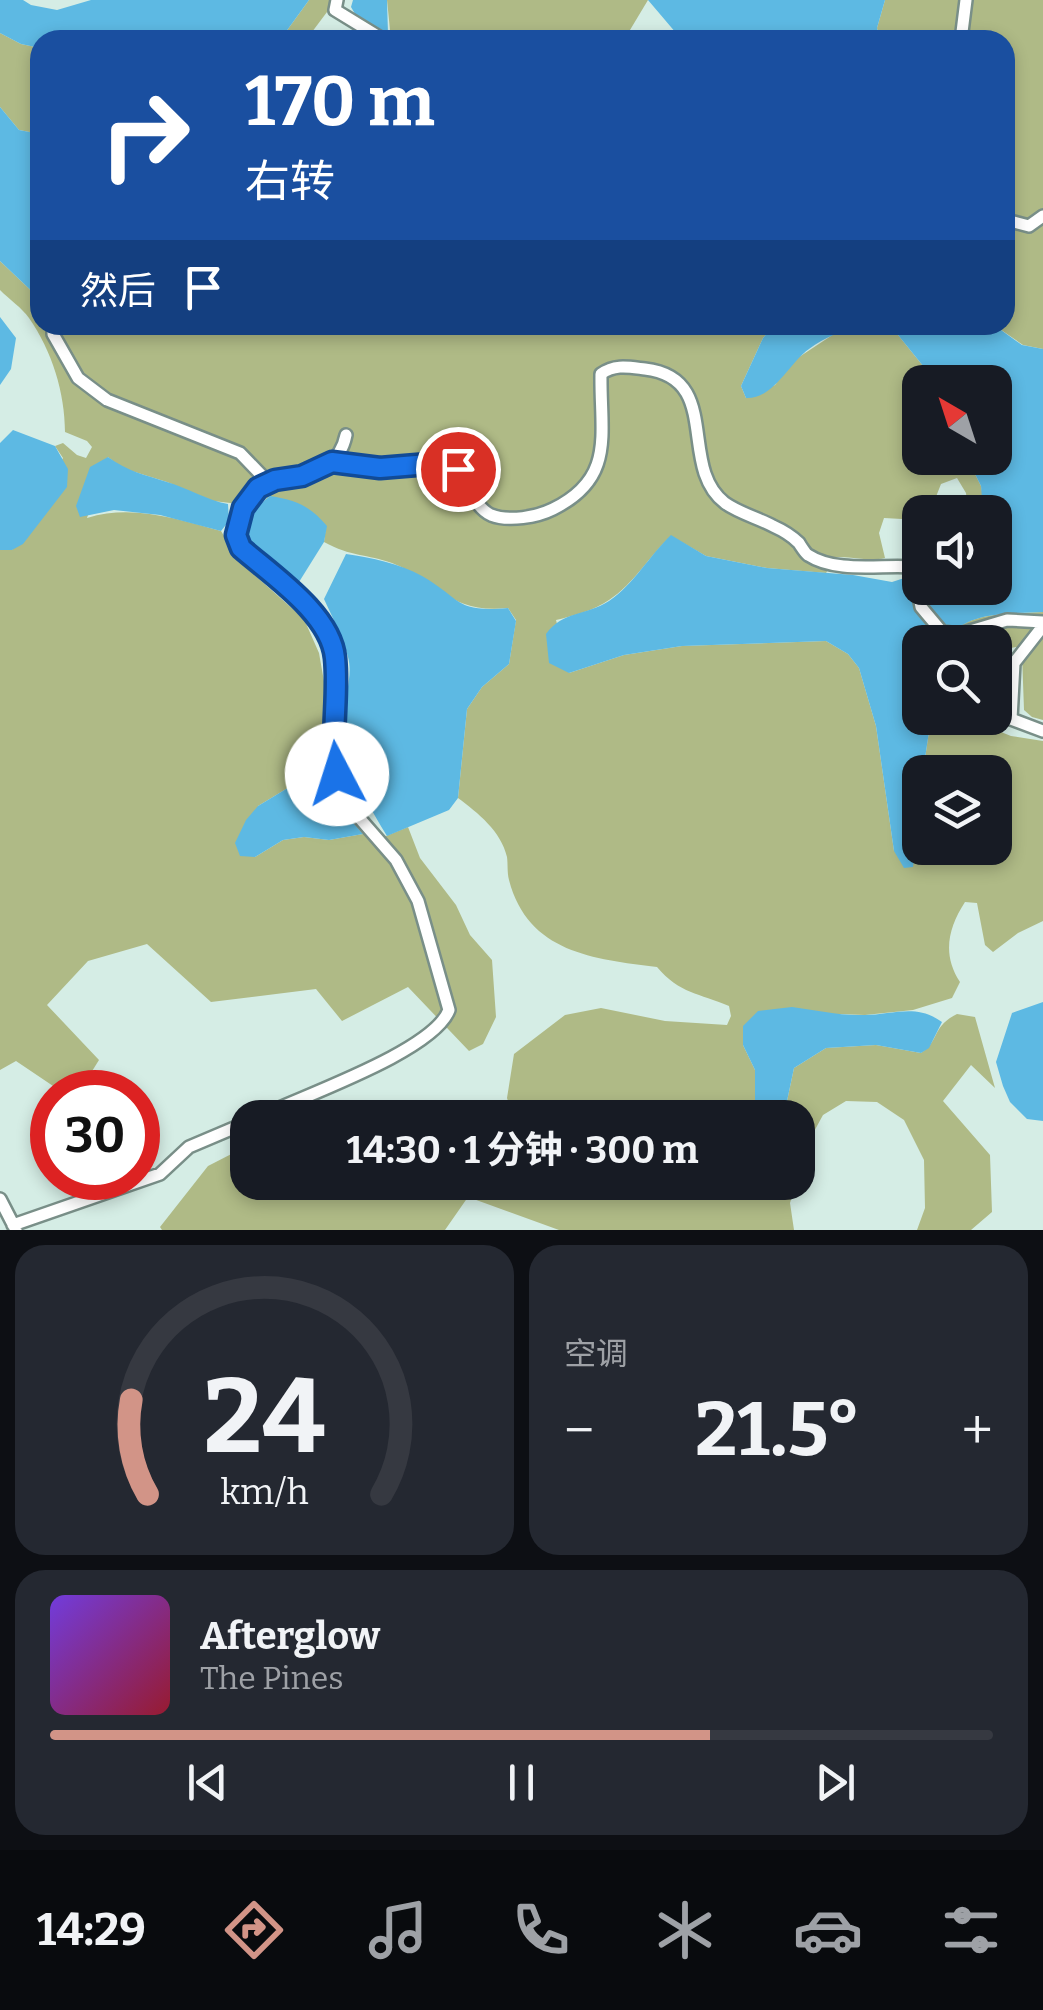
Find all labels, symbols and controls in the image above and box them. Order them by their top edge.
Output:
text: 170 m [245,60,435,144]
icon: right [80,70,210,200]
text: 右转 [245,155,335,209]
icon: arrive [176,260,231,315]
text: 然后 [80,268,156,314]
north arrow [902,365,1012,475]
map controls [902,365,1012,865]
pin [416,427,501,512]
icon: arrive [431,442,486,497]
button: sound [902,495,1012,605]
button: search [902,625,1012,735]
position arrow [285,722,389,826]
button: layers [902,755,1012,865]
speed limit sign: 30 [30,1070,160,1200]
text: 14:30 · 1 分钟 · 300 m [347,1127,699,1173]
text: 空调 [564,1335,628,1373]
text: 24 [204,1355,325,1480]
text: 21.5° [695,1385,861,1475]
text: − [564,1398,594,1464]
text: + [962,1398,993,1464]
text: km/h [220,1471,309,1513]
text: Afterglow [200,1613,380,1659]
text: The Pines [200,1659,344,1697]
icon: previous [180,1755,235,1810]
icon: pause [494,1755,549,1810]
icon: next [808,1755,863,1810]
icon: directions [219,1895,289,1965]
icon: music [363,1895,433,1965]
icon: phone [506,1895,576,1965]
icon: climate [650,1895,720,1965]
icon: car [793,1895,863,1965]
icon: filters [936,1895,1006,1965]
text: 14:29 [37,1903,146,1957]

